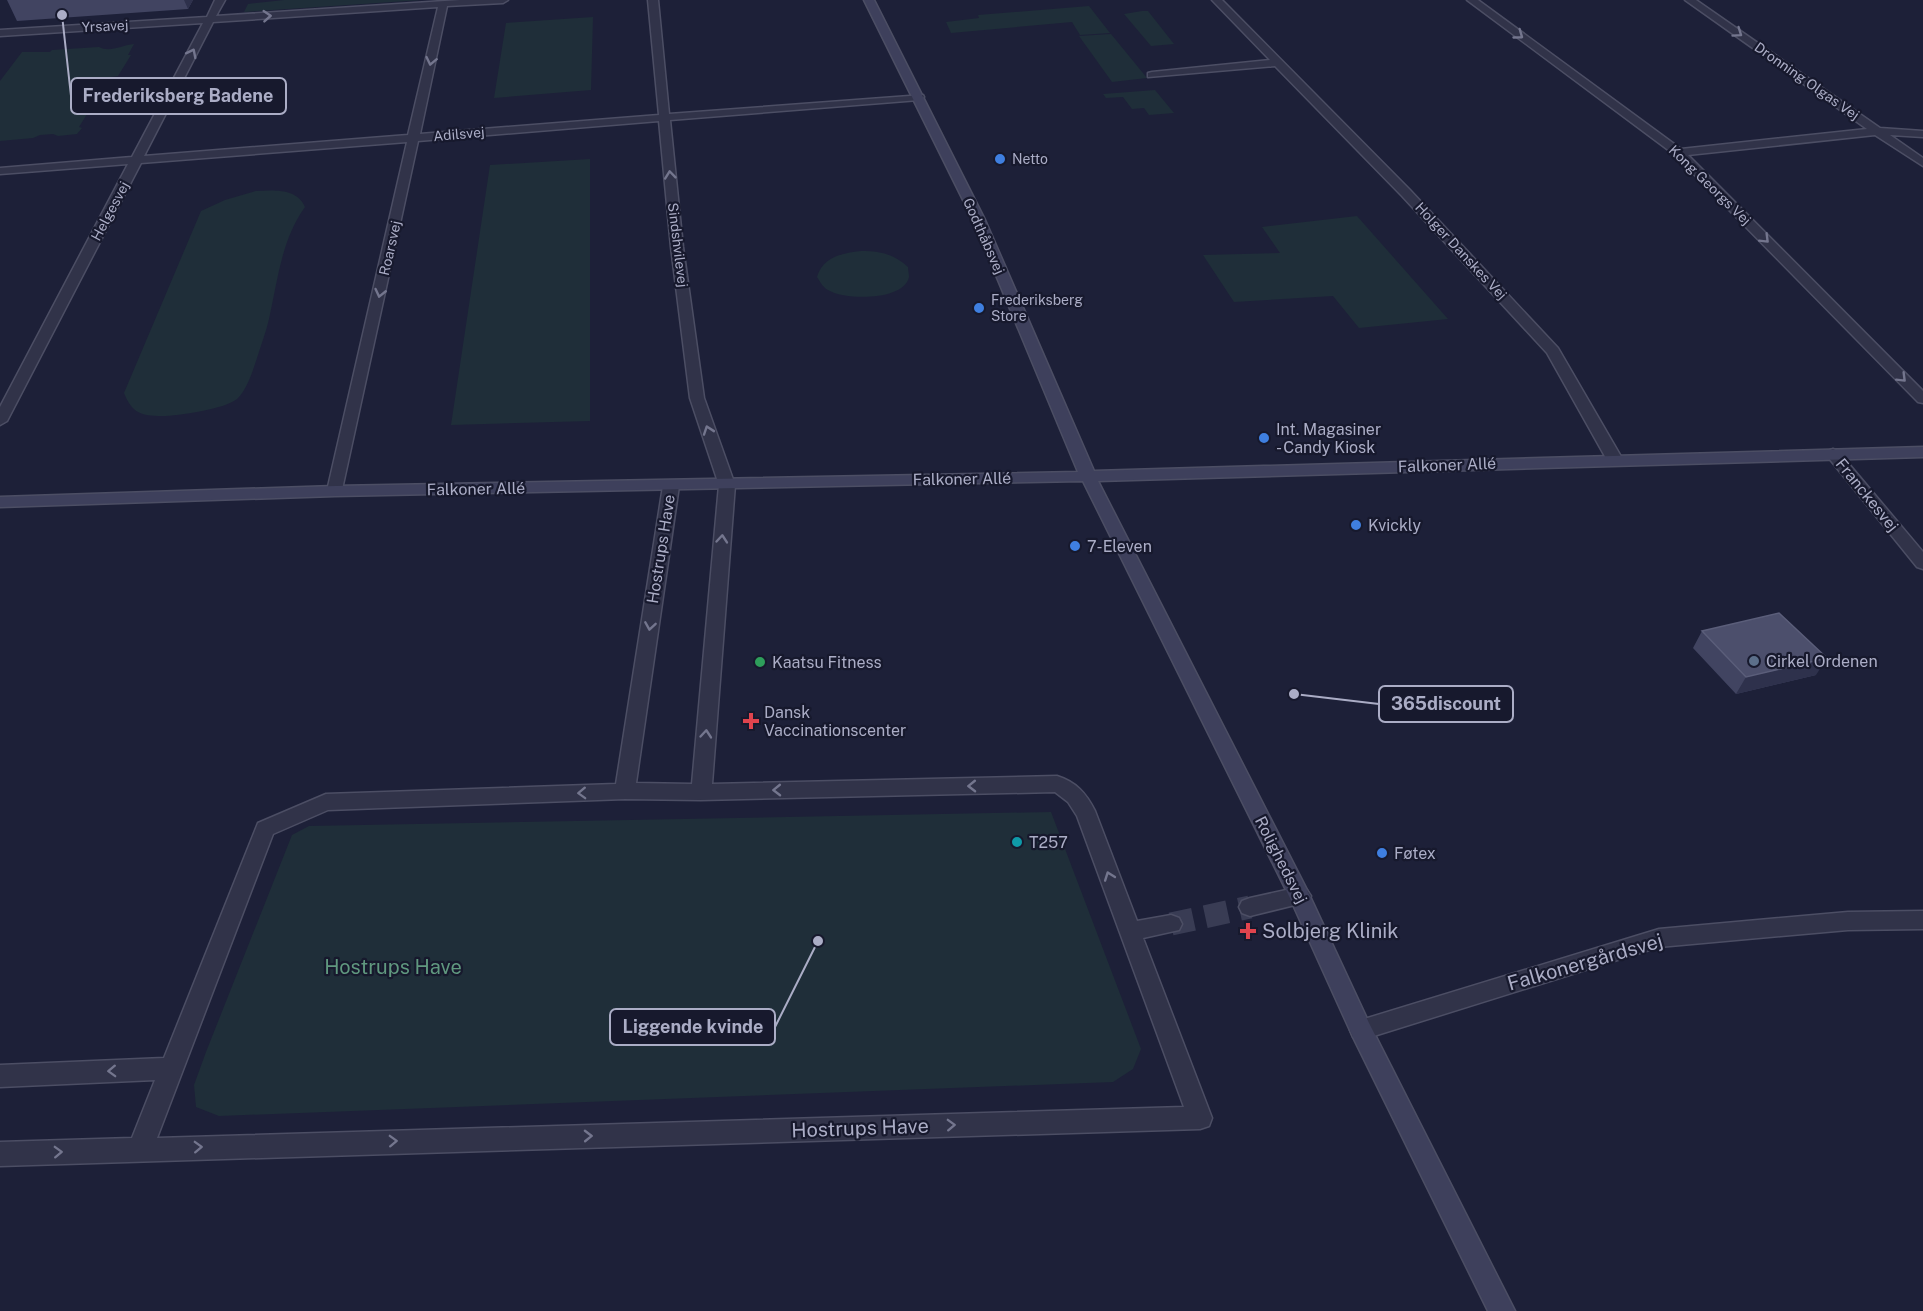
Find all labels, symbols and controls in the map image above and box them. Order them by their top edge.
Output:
one-way arrow [263,10,272,23]
street label: Yrsavej [81,17,129,35]
one-way arrow [1732,26,1743,37]
one-way arrow [1512,27,1523,38]
street label: Dronning Olgas Vej [1752,39,1862,123]
one-way arrow [185,48,196,59]
one-way arrow [425,56,438,66]
callout: Frederiksberg Badene [71,78,286,114]
text: Frederiksberg Badene [83,85,273,106]
street label: Adilsvej [433,124,485,144]
street label: Kong Georgs Vej [1666,142,1754,228]
place label: Netto [1012,151,1048,167]
marker: Netto [993,152,1007,166]
one-way arrow [664,171,677,180]
street label: Helgesvej [88,179,132,243]
street label: Godthåbsvej [960,195,1008,277]
street label: Holger Danskes Vej [1412,199,1510,303]
street label: Sindshvilevej [665,202,691,288]
street label: Roarsvej [376,219,404,277]
one-way arrow [1758,233,1769,243]
one-way arrow [374,288,387,298]
place label: Frederiksberg Store [991,292,1083,324]
marker: Frederiksberg Store [972,301,986,315]
one-way arrow [1895,371,1906,381]
place label: Int. Magasiner - Candy Kiosk [1276,420,1381,457]
one-way arrow [703,425,716,436]
marker: Int. Magasiner - Candy Kiosk [1257,431,1271,445]
street label: Falkoner Allé [1397,454,1497,476]
street label: Franckesvej [1832,454,1902,536]
street label: Falkoner Allé [913,469,1011,489]
street label: Falkoner Allé [427,479,525,499]
street label: Hostrups Have [643,493,679,605]
place label: Kvickly [1368,516,1421,535]
marker: Kvickly [1349,518,1363,532]
one-way arrow [715,535,728,544]
place label: 7-Eleven [1087,537,1152,556]
marker: 7-Eleven [1068,539,1082,553]
one-way arrow [644,622,656,631]
place label: Cirkel Ordenen [1766,652,1878,671]
place label: Kaatsu Fitness [772,653,882,672]
marker: Cirkel Ordenen [1747,654,1761,668]
marker: Kaatsu Fitness [753,655,767,669]
callout: 365discount [1379,686,1513,722]
text: 365discount [1391,693,1501,714]
place label: Dansk Vaccinationscenter [764,703,906,740]
marker: Dansk Vaccinationscenter [742,712,760,730]
one-way arrow [699,729,712,738]
one-way arrow [968,780,977,792]
one-way arrow [773,784,782,796]
one-way arrow [578,787,587,799]
street label: Rolighedsvej [1251,813,1311,907]
place label: T257 [1029,833,1068,852]
marker: T257 [1010,835,1024,849]
place label: Føtex [1394,844,1436,863]
marker: Føtex [1375,846,1389,860]
one-way arrow [1104,872,1117,882]
place label: Solbjerg Klinik [1262,919,1399,943]
marker: Solbjerg Klinik [1239,922,1257,940]
street label: Falkonergårdsvej [1505,928,1665,996]
park label: Hostrups Have [324,955,462,979]
callout: Liggende kvinde [610,1009,775,1045]
text: Liggende kvinde [623,1016,763,1037]
one-way arrow [107,1065,116,1078]
street label: Hostrups Have [791,1114,929,1142]
one-way arrow [947,1119,956,1131]
one-way arrow [584,1129,593,1142]
one-way arrow [389,1135,398,1148]
one-way arrow [194,1141,203,1153]
one-way arrow [54,1145,63,1158]

